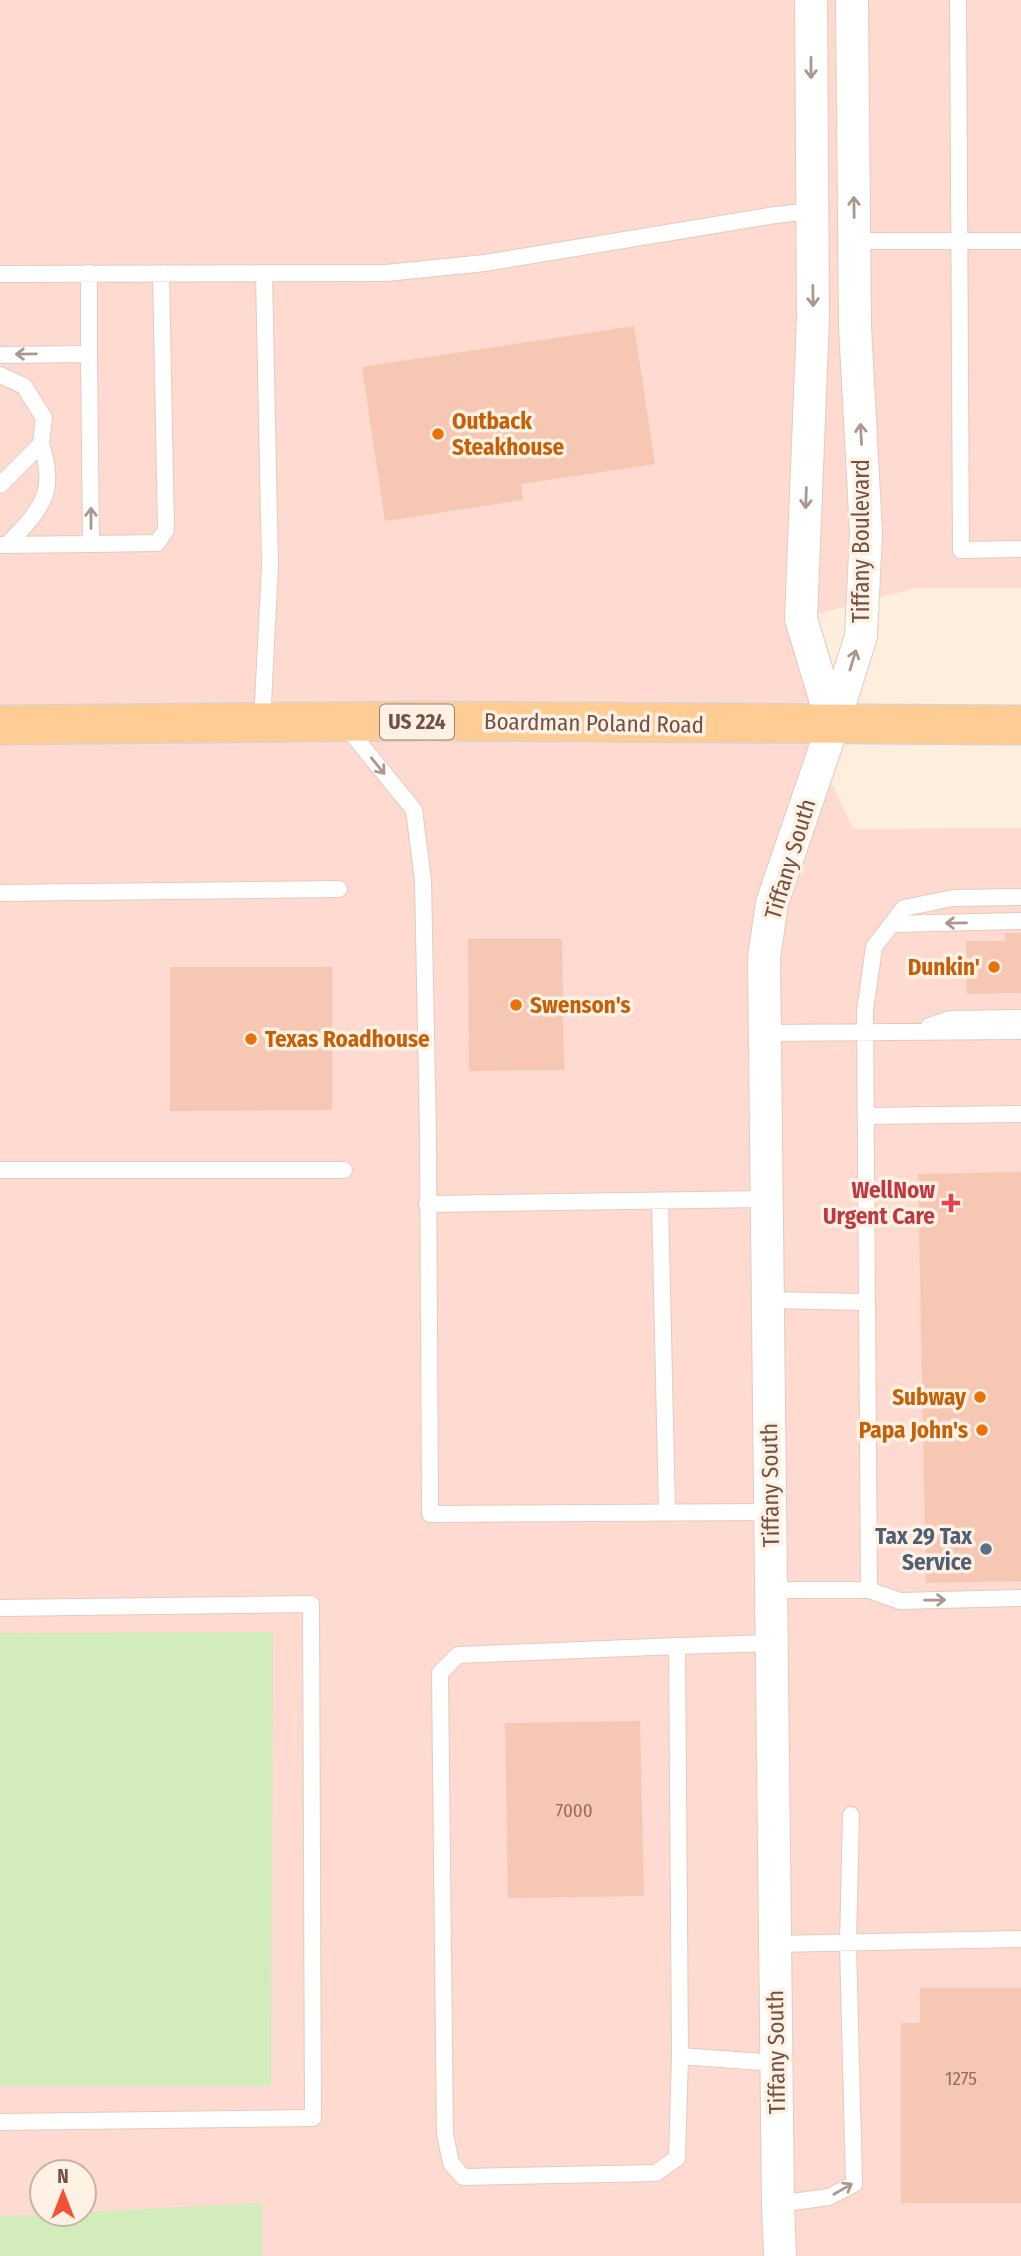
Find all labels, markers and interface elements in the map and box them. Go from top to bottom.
one-way arrow [804,56,818,79]
one-way arrow [847,196,861,219]
one-way arrow [806,284,820,307]
one-way arrow [15,348,38,361]
place label: Outback Steakhouse [452,407,565,461]
one-way arrow [854,423,867,446]
marker: Outback Steakhouse [430,426,446,442]
street label: Tiffany Boulevard [847,459,875,623]
one-way arrow [799,486,812,509]
one-way arrow [84,506,98,529]
one-way arrow [848,649,861,671]
road number: US 224 [380,704,454,740]
street label: Boardman Poland Road [484,707,704,739]
one-way arrow [370,756,386,774]
street label: Tiffany South [758,796,822,922]
one-way arrow [945,916,968,930]
place label: Dunkin' [908,953,980,981]
marker: Dunkin' [986,959,1002,975]
place label: Swenson's [530,991,631,1019]
marker: Swenson's [508,997,524,1013]
place label: Texas Roadhouse [265,1025,430,1053]
marker: Texas Roadhouse [243,1031,259,1047]
place label: WellNow Urgent Care [823,1176,935,1230]
marker: WellNow Urgent Care [941,1193,961,1213]
place label: Subway [892,1383,967,1411]
marker: Subway [972,1389,988,1405]
place label: Papa John's [859,1416,968,1444]
marker: Papa John's [974,1422,990,1438]
street label: Tiffany South [755,1423,785,1547]
place label: Tax 29 Tax Service [875,1522,973,1576]
marker: Tax 29 Tax Service [978,1541,994,1557]
one-way arrow [924,1593,947,1607]
house number: 7000 [555,1799,593,1822]
street label: Tiffany South [761,1990,791,2114]
house number: 1275 [945,2067,977,2090]
north arrow [28,2158,98,2228]
text: N [57,2165,69,2188]
one-way arrow [833,2182,853,2196]

